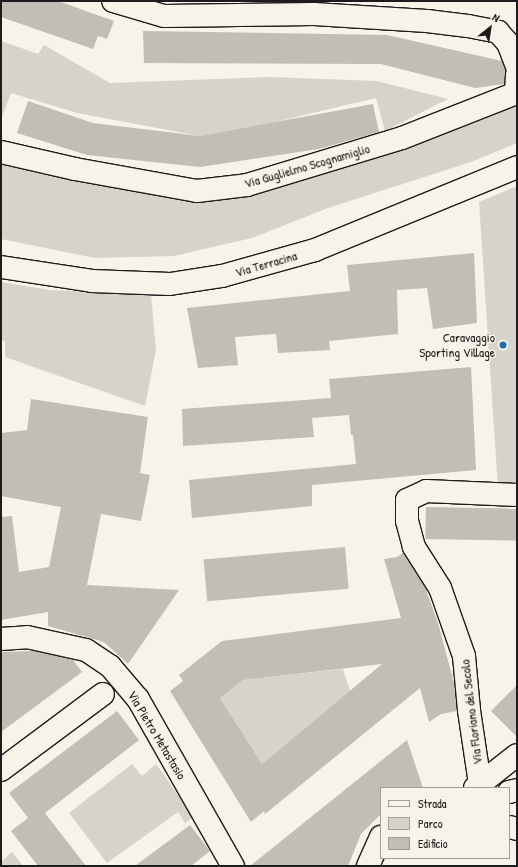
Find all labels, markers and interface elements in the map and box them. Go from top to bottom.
north arrow [470,8,510,48]
text: N [490,10,502,25]
street label: Via Guglielmo Scognamiglio [242,141,372,191]
street label: Via Terracina [233,248,299,280]
place label: Caravaggio Sporting Village [419,330,495,361]
marker: Caravaggio Sporting Village [498,340,508,350]
street label: Via Floriano del Secolo [457,659,485,765]
street label: Via Pietro Metastasio [124,688,190,782]
legend [380,787,510,859]
text: Strada [418,795,446,812]
text: Parco [418,815,443,832]
text: Edificio [418,835,448,852]

